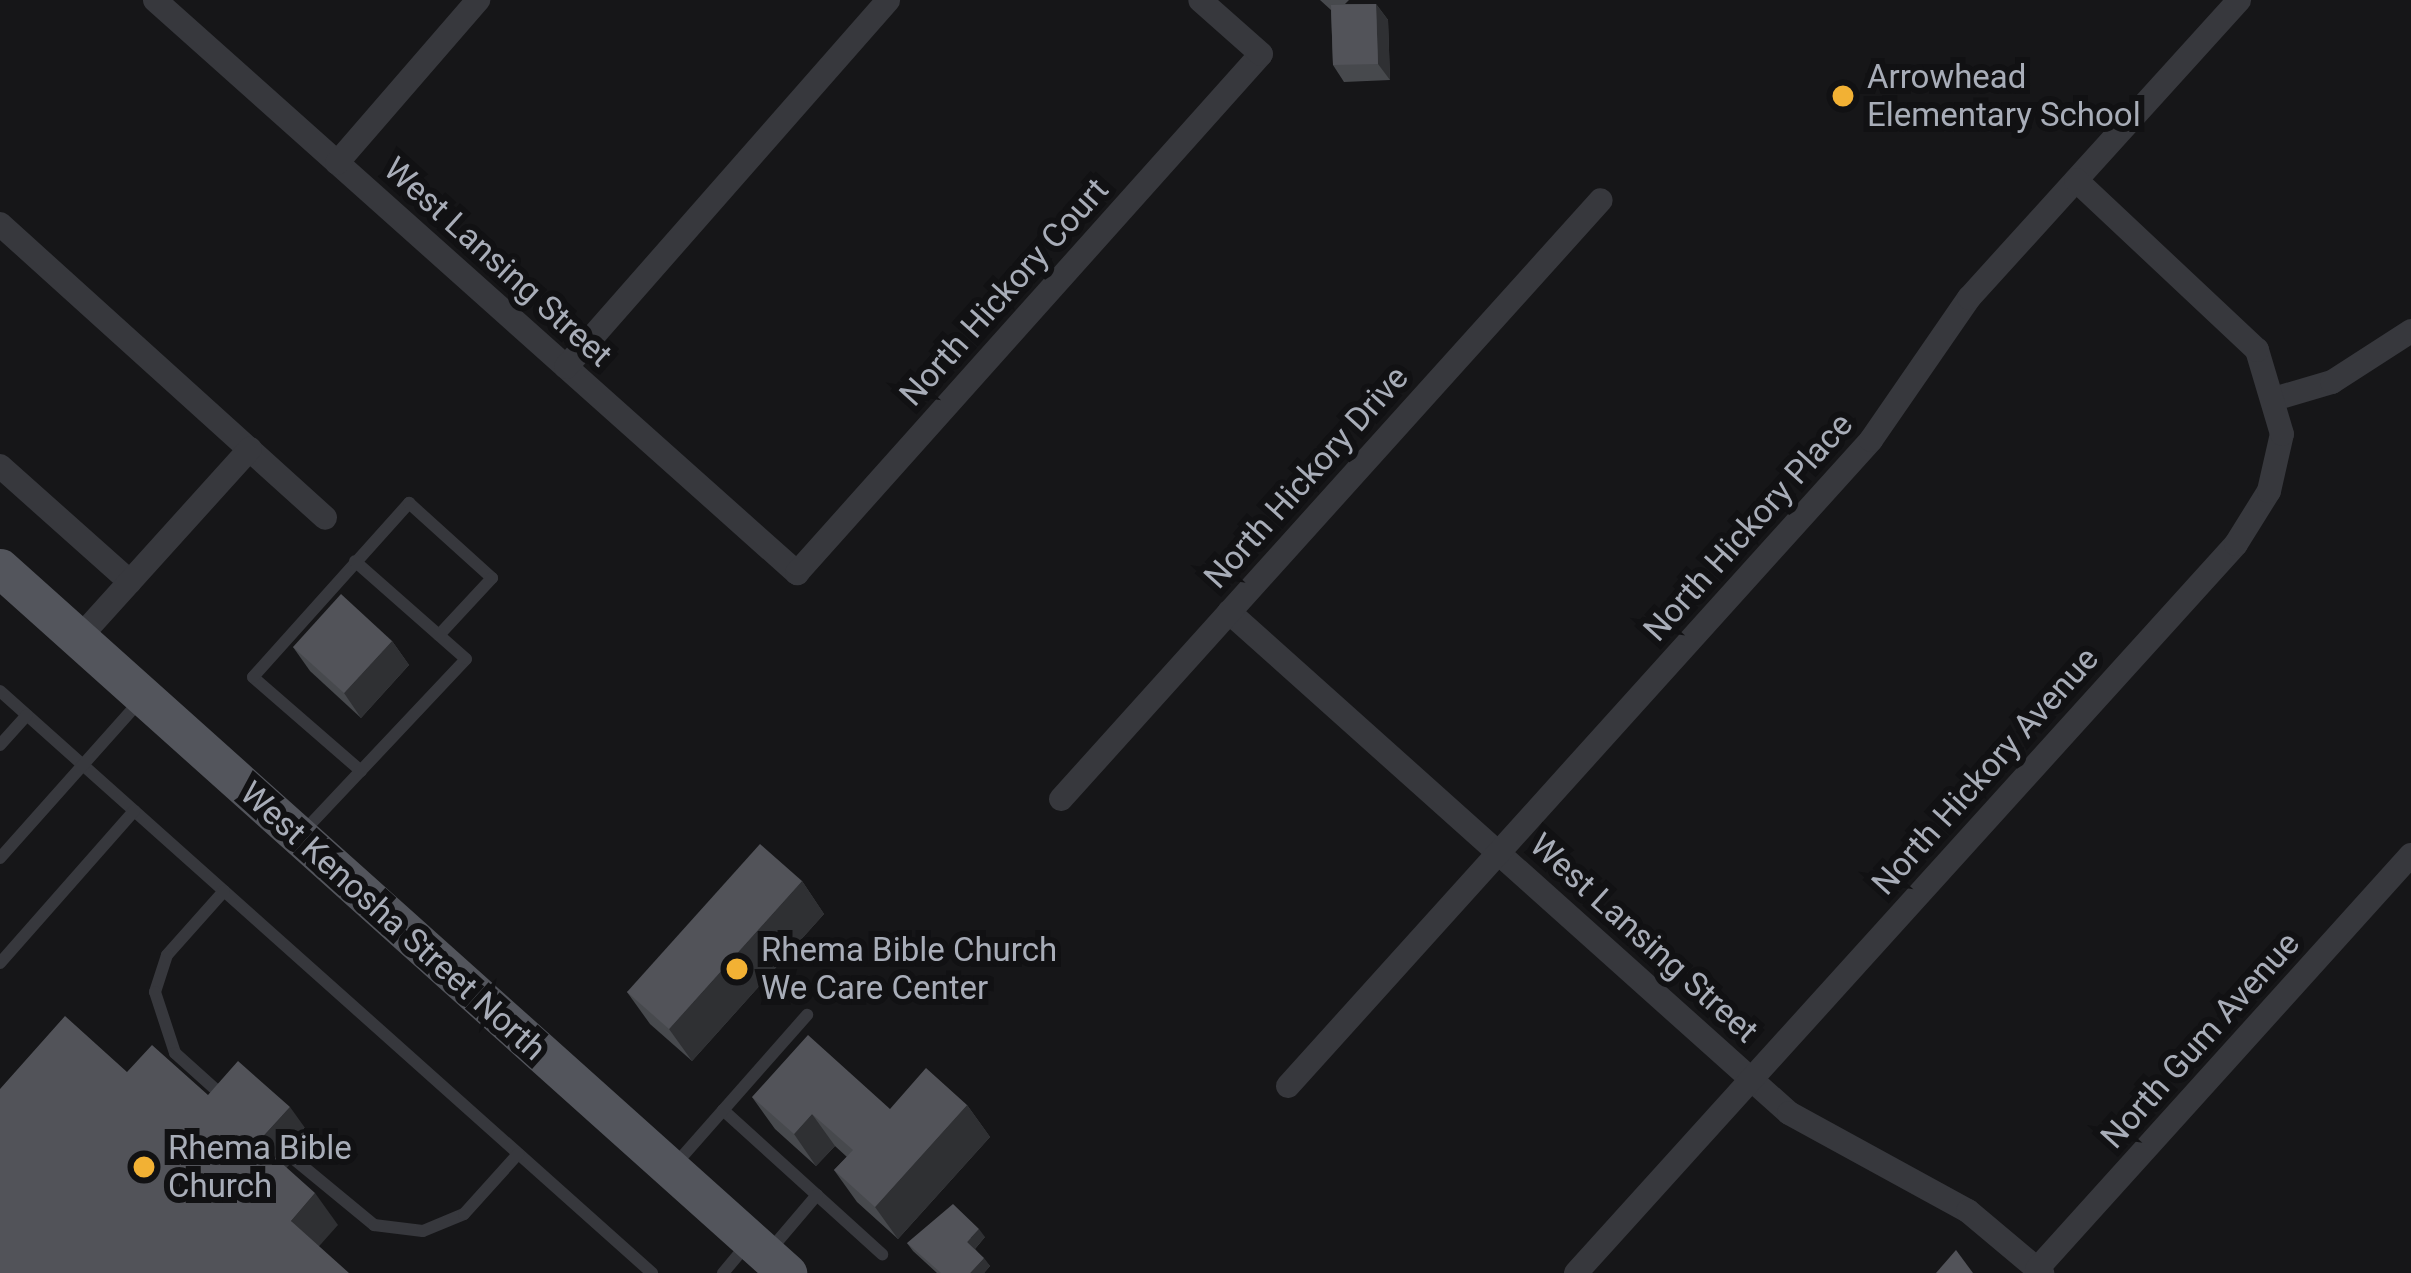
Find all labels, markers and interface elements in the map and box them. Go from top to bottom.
place label: Arrowhead Elementary School [1867,57,2141,135]
marker: Arrowhead Elementary School [1830,83,1856,109]
street label: West Lansing Street [376,149,620,375]
street label: North Hickory Court [891,170,1117,414]
street label: North Hickory Drive [1196,358,1416,596]
street label: North Hickory Place [1635,405,1861,649]
street label: North Hickory Avenue [1864,639,2106,903]
street label: West Kenosha Street North [232,773,554,1069]
street label: West Lansing Street [1522,825,1766,1051]
street label: North Gum Avenue [2093,924,2307,1156]
place label: Rhema Bible Church We Care Center [761,930,1057,1008]
marker: Rhema Bible Church We Care Center [724,956,750,982]
place label: Rhema Bible Church [168,1128,352,1206]
marker: Rhema Bible Church [131,1154,157,1180]

